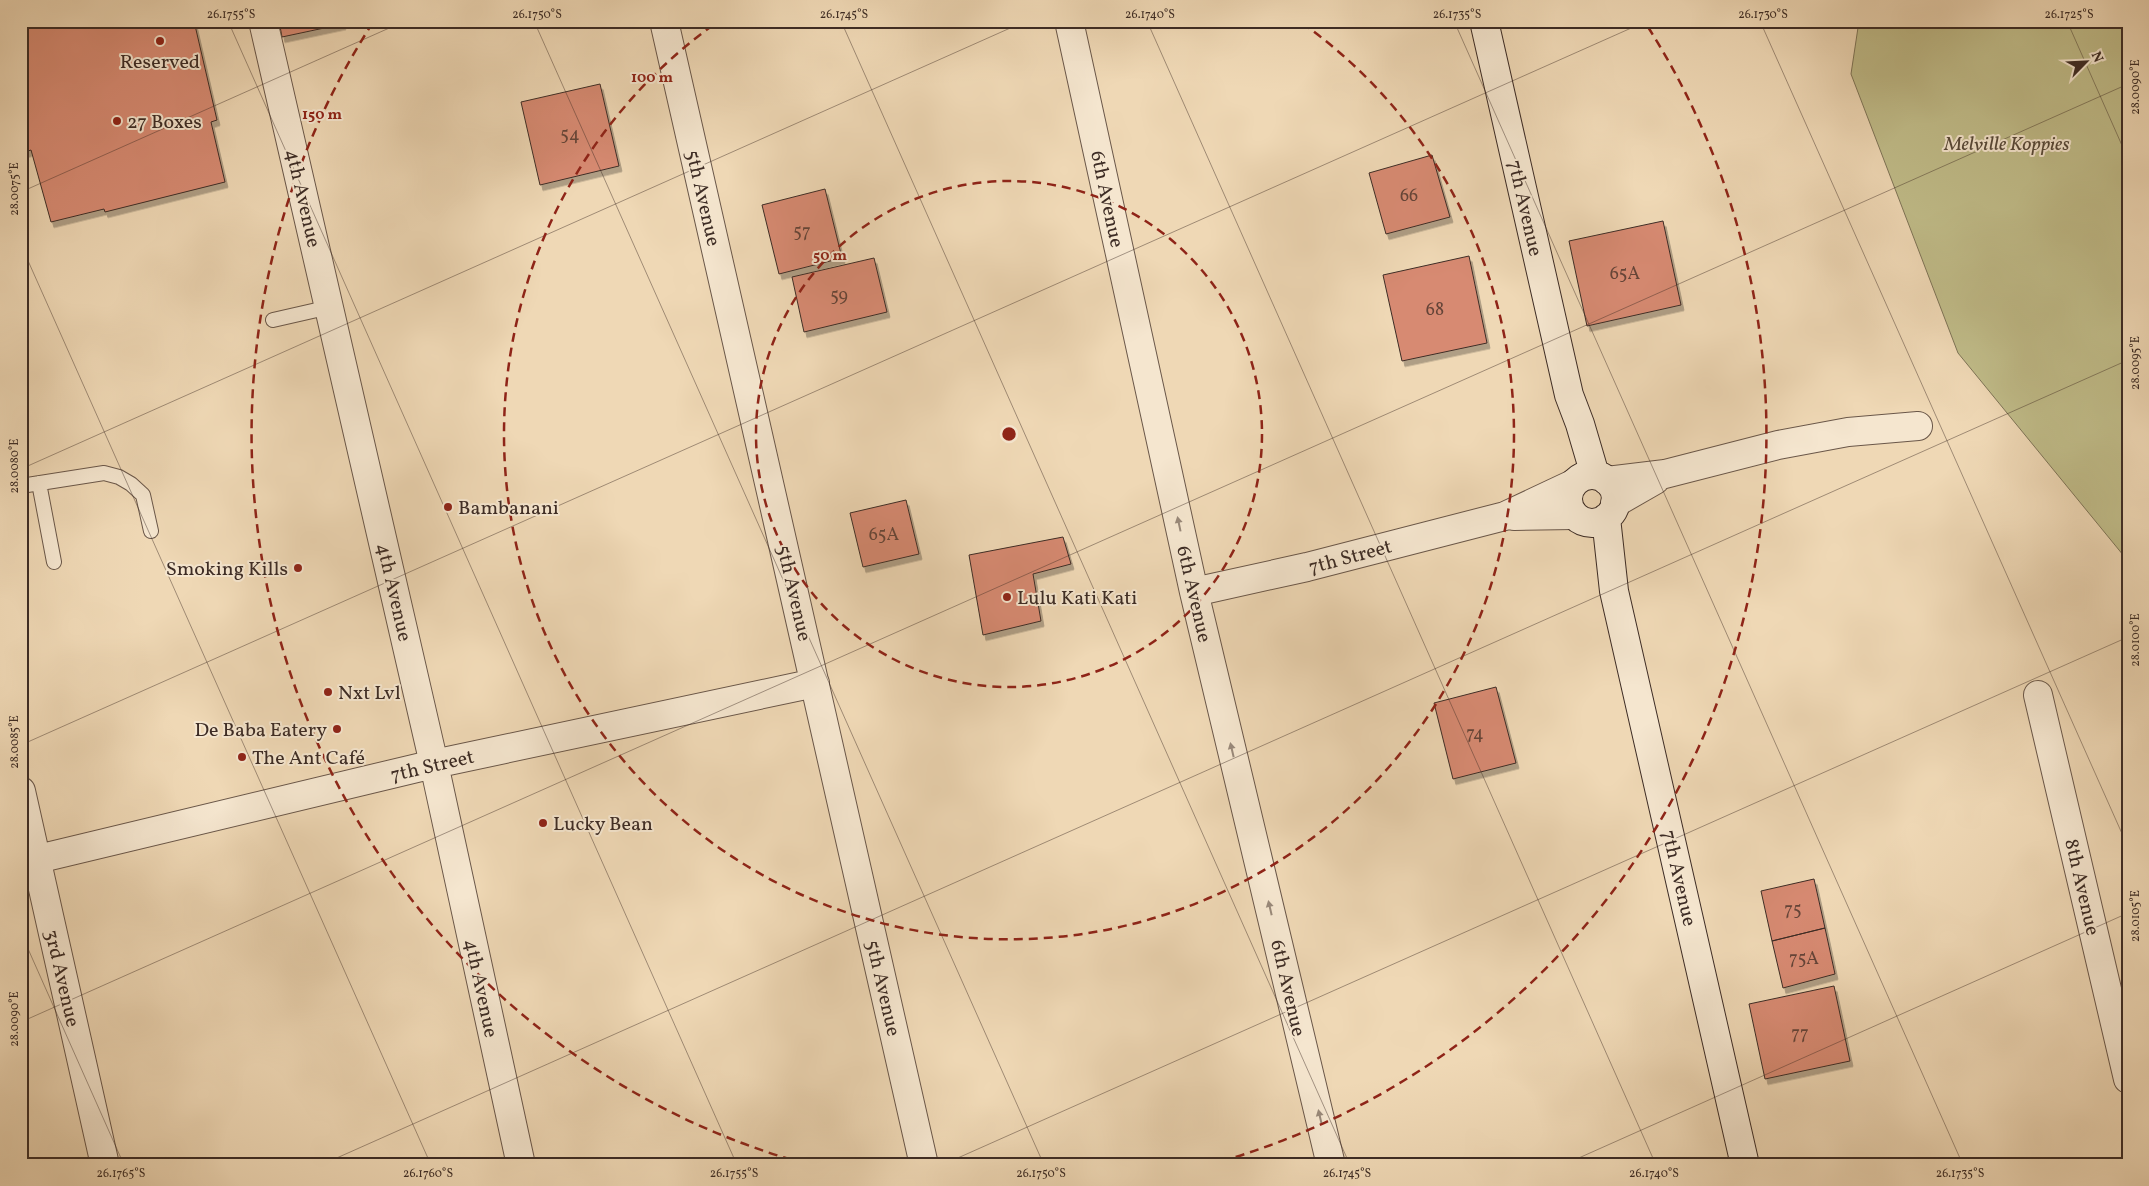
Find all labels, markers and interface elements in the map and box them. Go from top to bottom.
text: 26.1755°S [207,7,255,23]
text: 26.1750°S [512,7,562,23]
text: 26.1745°S [820,7,868,23]
text: 26.1740°S [1125,7,1175,23]
text: 26.1735°S [1433,7,1481,23]
text: 26.1730°S [1738,7,1788,23]
text: 26.1725°S [2044,7,2094,23]
marker: Reserved [154,35,166,47]
north arrow [2062,38,2112,88]
place label: Reserved [120,49,200,77]
text: N [2086,49,2107,66]
text: 28.0090°E [2128,59,2144,115]
text: 100 m [631,68,674,89]
text: 150 m [302,105,342,126]
place label: 27 Boxes [127,109,202,137]
marker: 27 Boxes [111,115,123,127]
house number: 54 [560,123,580,148]
park label: Melville Koppies [1943,131,2070,159]
street label: 4th Avenue [277,146,327,250]
street label: 5th Avenue [677,148,727,249]
street label: 6th Avenue [1082,148,1130,250]
street label: 7th Avenue [1499,158,1549,259]
text: 28.0075°E [7,162,23,216]
house number: 66 [1400,184,1418,209]
house number: 57 [793,220,811,245]
text: 50 m [813,246,847,267]
house number: 65A [1610,262,1641,287]
house number: 59 [830,284,848,309]
house number: 68 [1426,298,1444,323]
text: 28.0095°E [2128,336,2144,390]
centre of rings [1000,425,1018,443]
text: 28.0080°E [7,439,23,493]
place label: Bambanani [458,495,559,523]
marker: Bambanani [442,501,454,513]
one-way arrow [1175,516,1183,531]
house number: 65A [869,523,900,548]
street label: 7th Street [1306,533,1395,582]
street label: 4th Avenue [368,540,418,644]
street label: 5th Avenue [768,543,818,644]
street label: 6th Avenue [1168,543,1218,646]
place label: Smoking Kills [166,556,288,584]
marker: Smoking Kills [292,562,304,574]
place label: Lulu Kati Kati [1017,585,1137,613]
marker: Lulu Kati Kati [1001,591,1013,603]
text: 28.0100°E [2128,613,2144,667]
place label: Nxt Lvl [338,680,401,708]
marker: Nxt Lvl [322,686,334,698]
text: 28.0085°E [7,715,23,769]
place label: De Baba Eatery [194,717,327,745]
house number: 74 [1466,722,1484,747]
marker: De Baba Eatery [331,723,343,735]
one-way arrow [1228,743,1236,758]
street label: 7th Street [388,744,477,790]
place label: The Ant Café [252,745,365,773]
marker: The Ant Café [236,751,248,763]
place label: Lucky Bean [553,811,653,839]
marker: Lucky Bean [537,817,549,829]
street label: 7th Avenue [1653,828,1703,929]
street label: 8th Avenue [2056,836,2106,939]
text: 28.0105°E [2128,890,2144,942]
house number: 75 [1784,898,1802,923]
one-way arrow [1266,901,1274,916]
street label: 3rd Avenue [36,927,86,1030]
street label: 4th Avenue [456,936,504,1040]
street label: 6th Avenue [1262,937,1312,1040]
street label: 5th Avenue [857,938,907,1039]
house number: 75A [1789,947,1819,972]
text: 28.0090°E [7,991,23,1047]
house number: 77 [1791,1022,1809,1047]
one-way arrow [1316,1110,1324,1125]
text: 26.1765°S [97,1166,145,1182]
text: 26.1760°S [403,1166,453,1182]
text: 26.1755°S [710,1166,758,1182]
text: 26.1750°S [1016,1166,1066,1182]
text: 26.1745°S [1323,1166,1371,1182]
text: 26.1740°S [1629,1166,1679,1182]
text: 26.1735°S [1936,1166,1984,1182]

